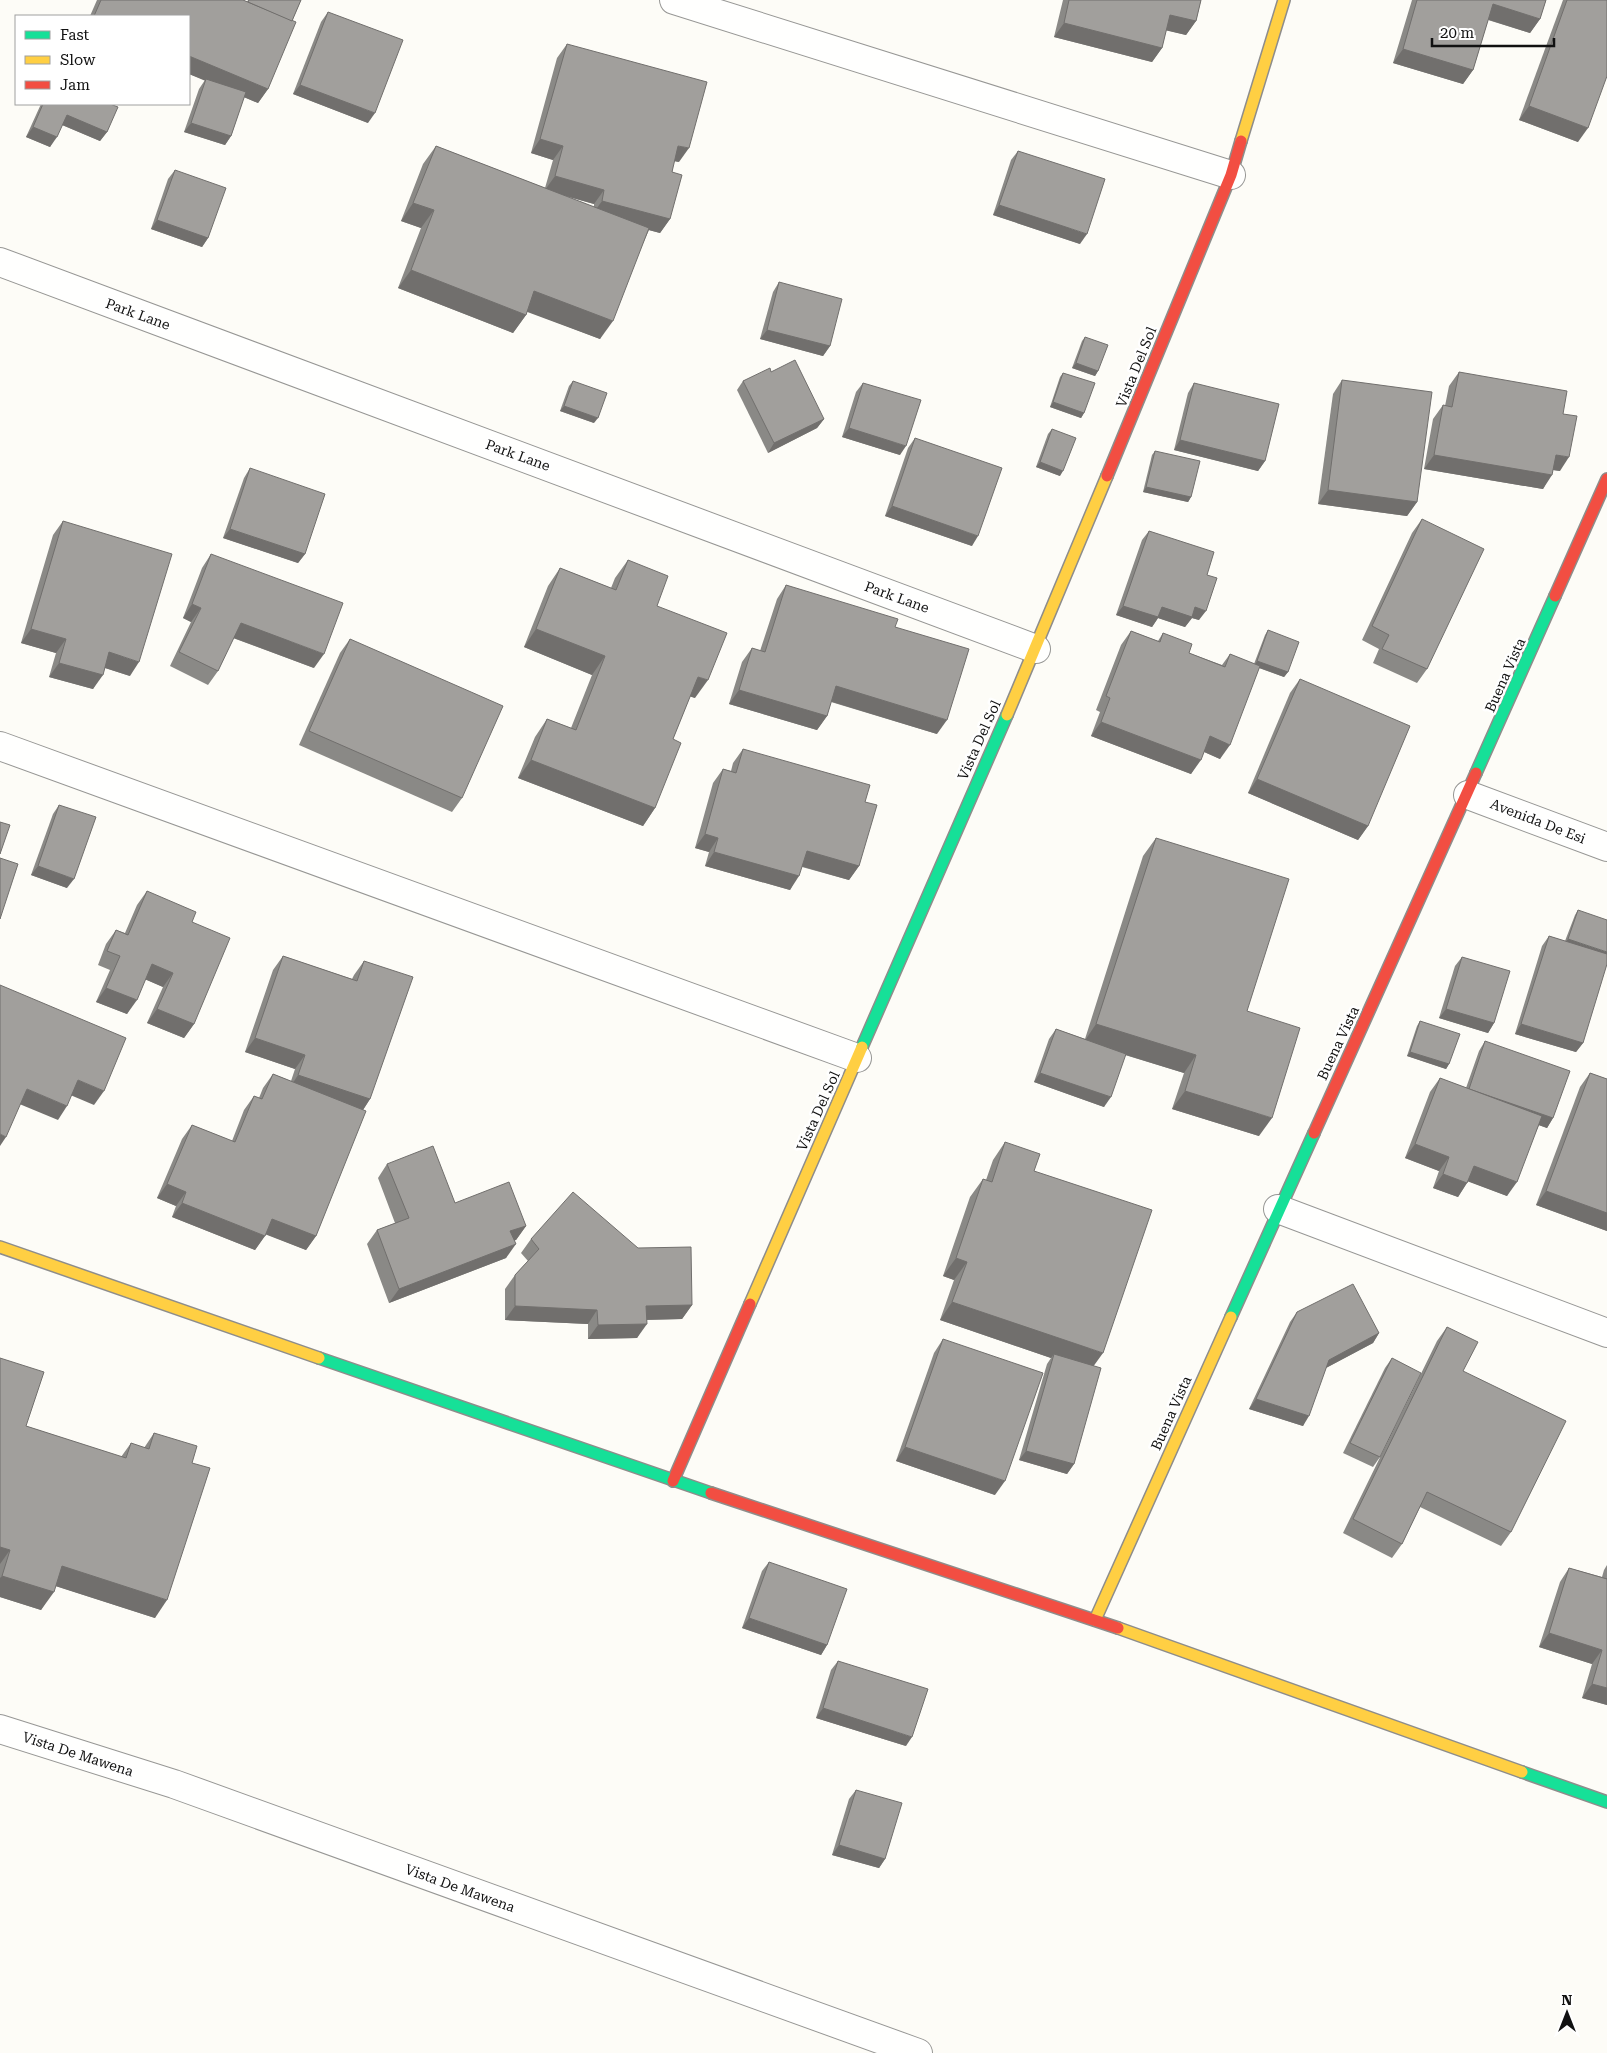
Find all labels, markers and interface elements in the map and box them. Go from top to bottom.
legend [15,15,190,105]
scale bar [1432,15,1554,47]
text: 20 m [1440,24,1475,42]
text: Fast [60,26,90,44]
text: Slow [60,51,96,69]
text: Jam [60,76,90,94]
street label: Park Lane [104,295,173,333]
street label: Vista Del Sol [1113,324,1160,410]
street label: Park Lane [484,436,553,474]
street label: Park Lane [863,578,932,616]
street label: Buena Vista [1482,635,1529,715]
street label: Vista Del Sol [954,697,1004,782]
street label: Avenida De Esi [1488,795,1588,847]
street label: Buena Vista [1314,1003,1362,1082]
street label: Vista Del Sol [793,1068,843,1153]
street label: Buena Vista [1148,1373,1195,1453]
street label: Vista De Mawena [21,1729,136,1780]
street label: Vista De Mawena [403,1861,517,1915]
north arrow [1542,1988,1592,2038]
text: N [1562,1992,1573,2008]

